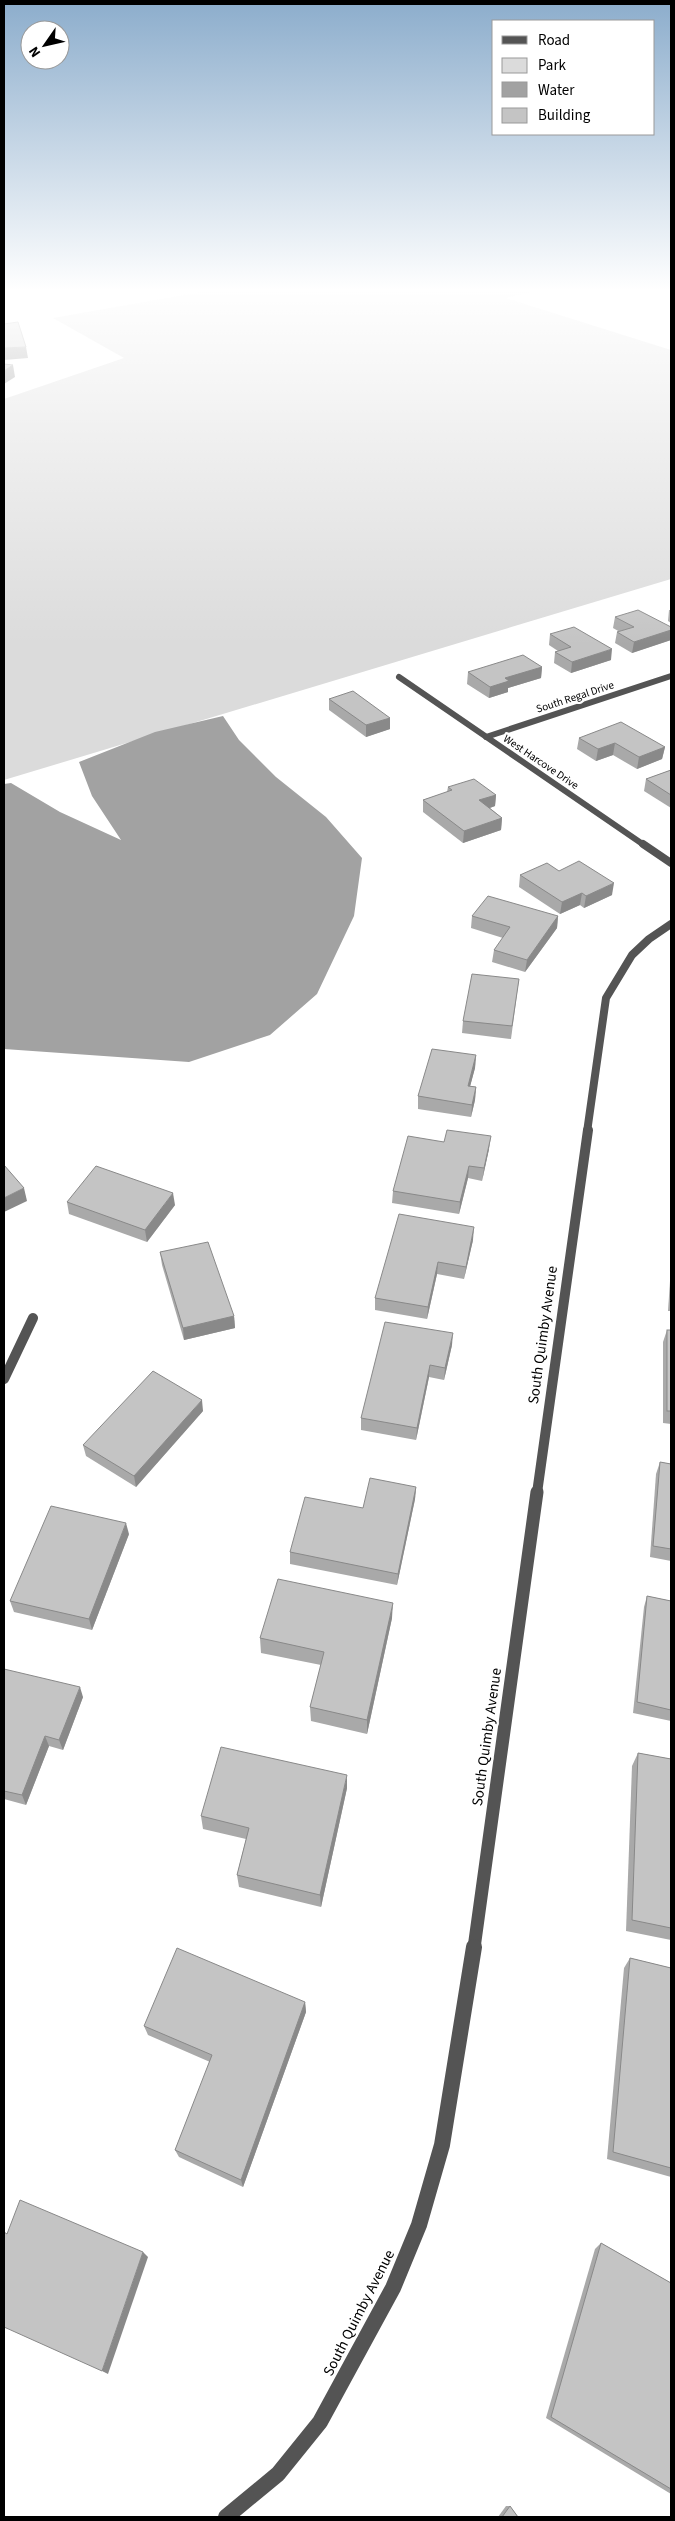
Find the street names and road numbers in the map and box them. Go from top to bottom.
street label: South Regal Drive [534,677,616,717]
street label: West Harcove Drive [500,731,582,793]
street label: South Quimby Avenue [523,1265,563,1405]
street label: South Quimby Avenue [467,1667,507,1807]
street label: South Quimby Avenue [318,2246,400,2380]

